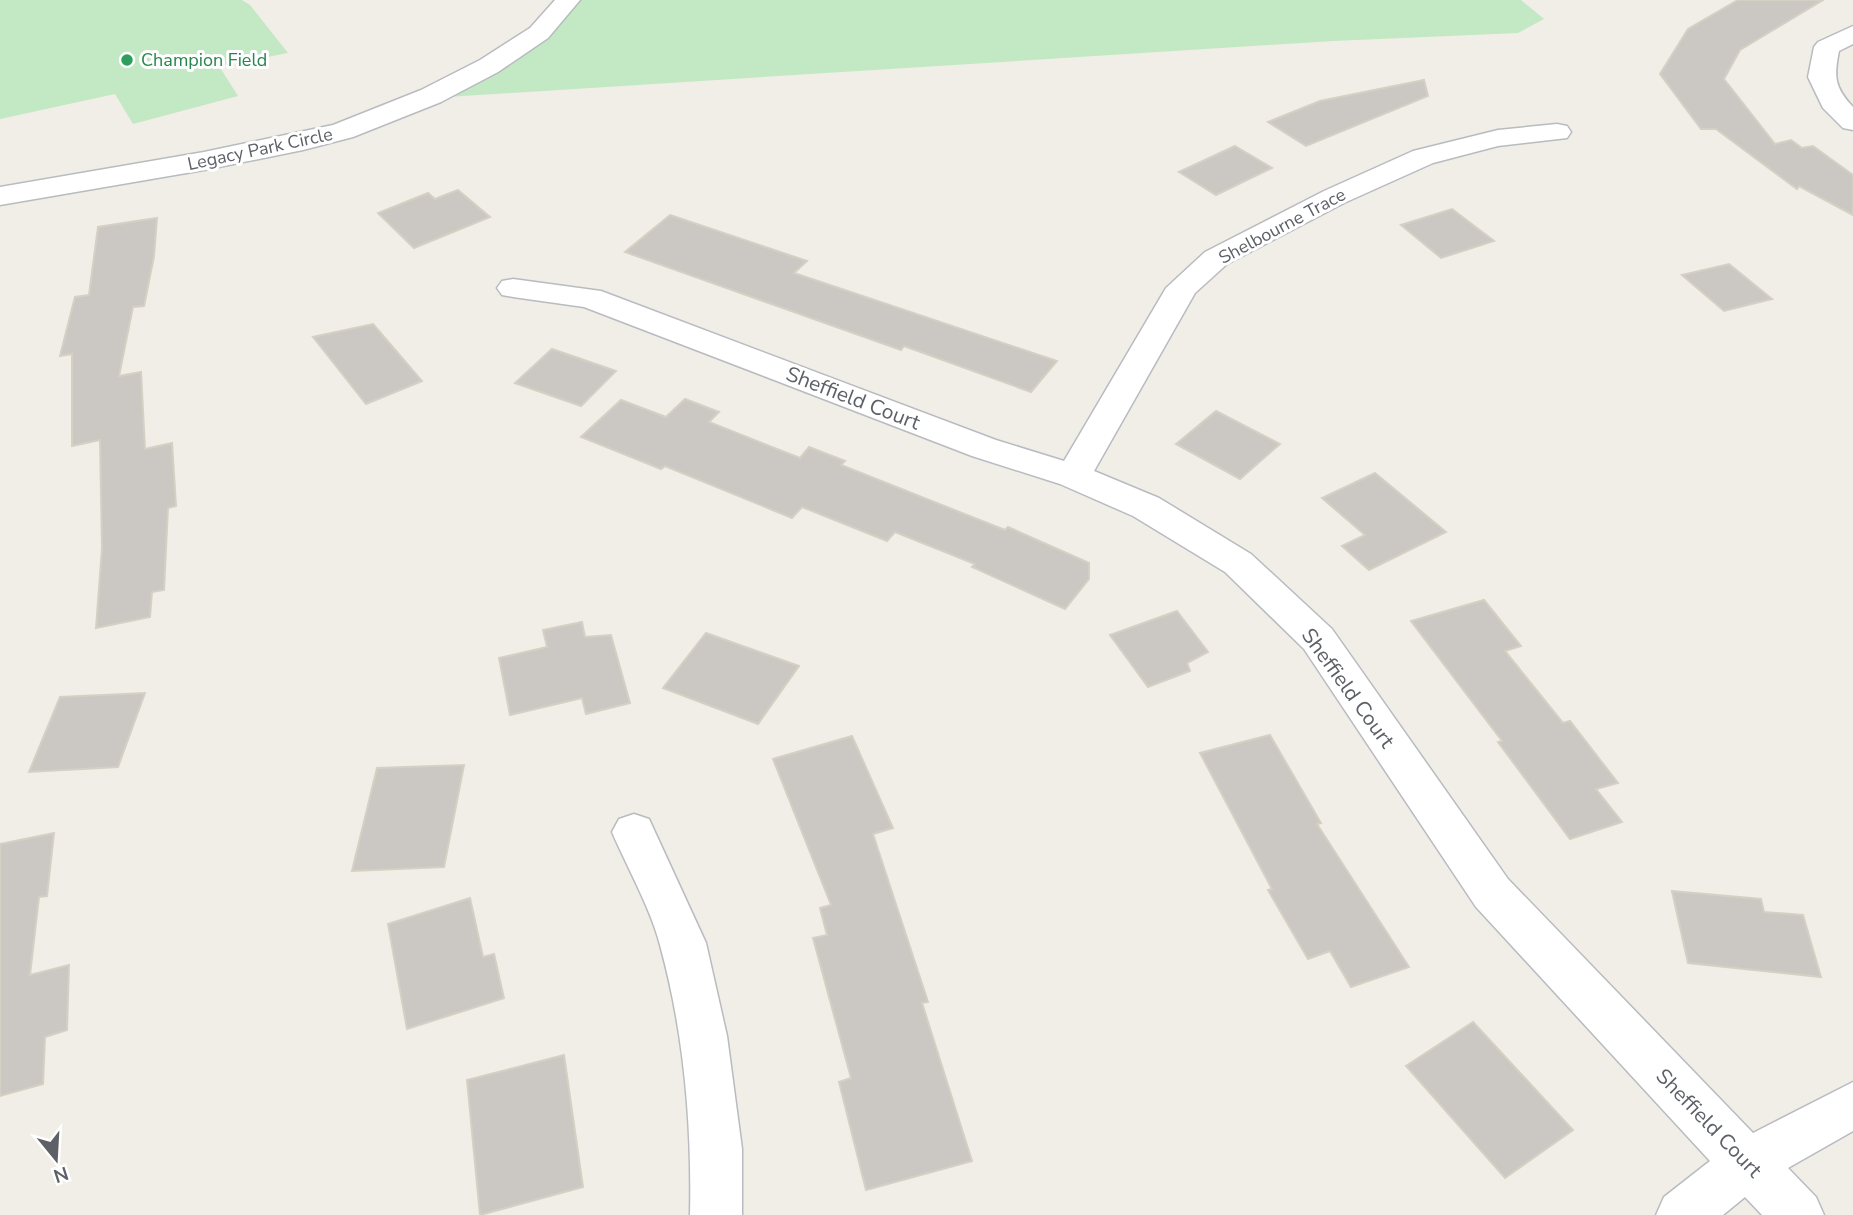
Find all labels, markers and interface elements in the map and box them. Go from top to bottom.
place label: Champion Field [141,48,267,72]
marker: Champion Field [119,52,135,68]
street label: Legacy Park Circle [185,122,335,176]
street label: Shelbourne Trace [1214,182,1350,270]
street label: Sheffield Court [782,360,925,437]
street label: Sheffield Court [1295,622,1401,754]
street label: Sheffield Court [1650,1062,1769,1184]
north arrow [21,1124,91,1194]
text: N [50,1160,72,1189]

